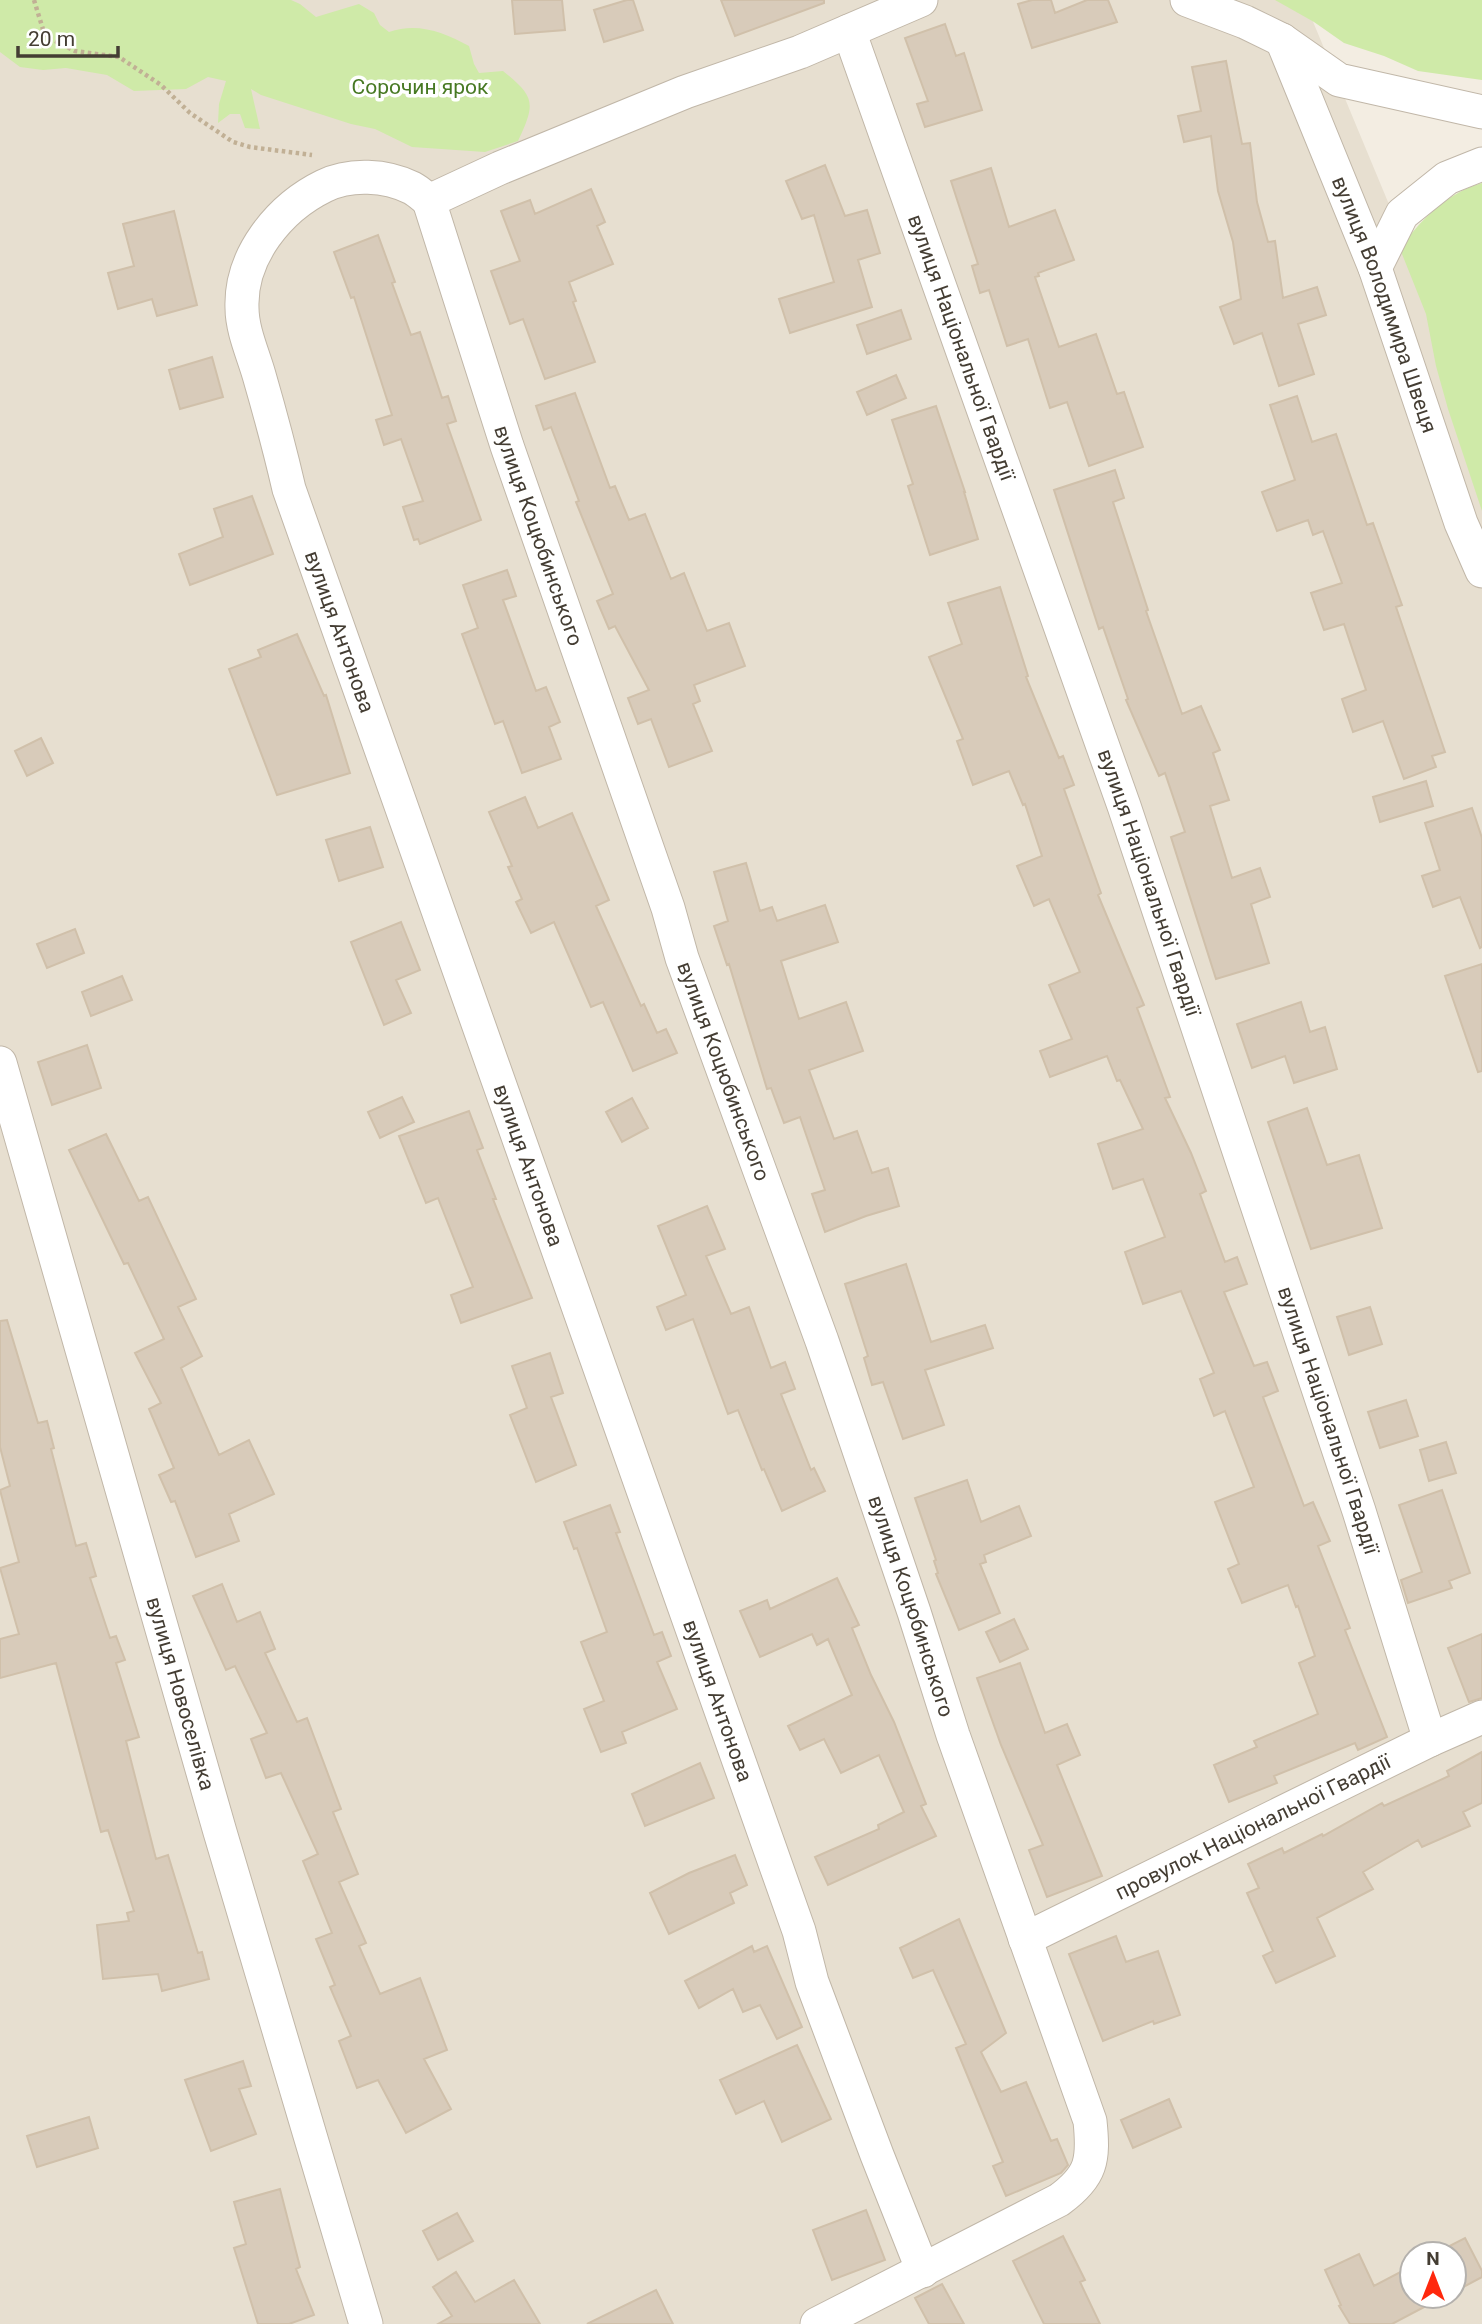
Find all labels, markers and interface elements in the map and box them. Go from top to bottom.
scale bar [18,14,117,58]
text: 20 m [28,27,75,51]
park label: Сорочин ярок [352,75,489,99]
street label: вулиця Володимира Швеця [1327,173,1442,436]
street label: вулиця Національної Гвардії [903,211,1020,485]
street label: вулиця Коцюбинського [489,422,588,649]
street label: вулиця Антонова [300,548,379,716]
street label: вулиця Національної Гвардії [1093,746,1205,1020]
street label: вулиця Коцюбинського [672,958,774,1184]
street label: вулиця Антонова [489,1081,568,1250]
street label: вулиця Національної Гвардії [1273,1284,1384,1558]
street label: вулиця Коцюбинського [863,1493,959,1720]
street label: вулиця Новоселівка [141,1594,220,1793]
street label: вулиця Антонова [678,1617,757,1785]
street label: провулок Національної Гвардії [1111,1749,1395,1905]
north arrow [1398,2240,1468,2310]
text: N [1426,2247,1440,2270]

